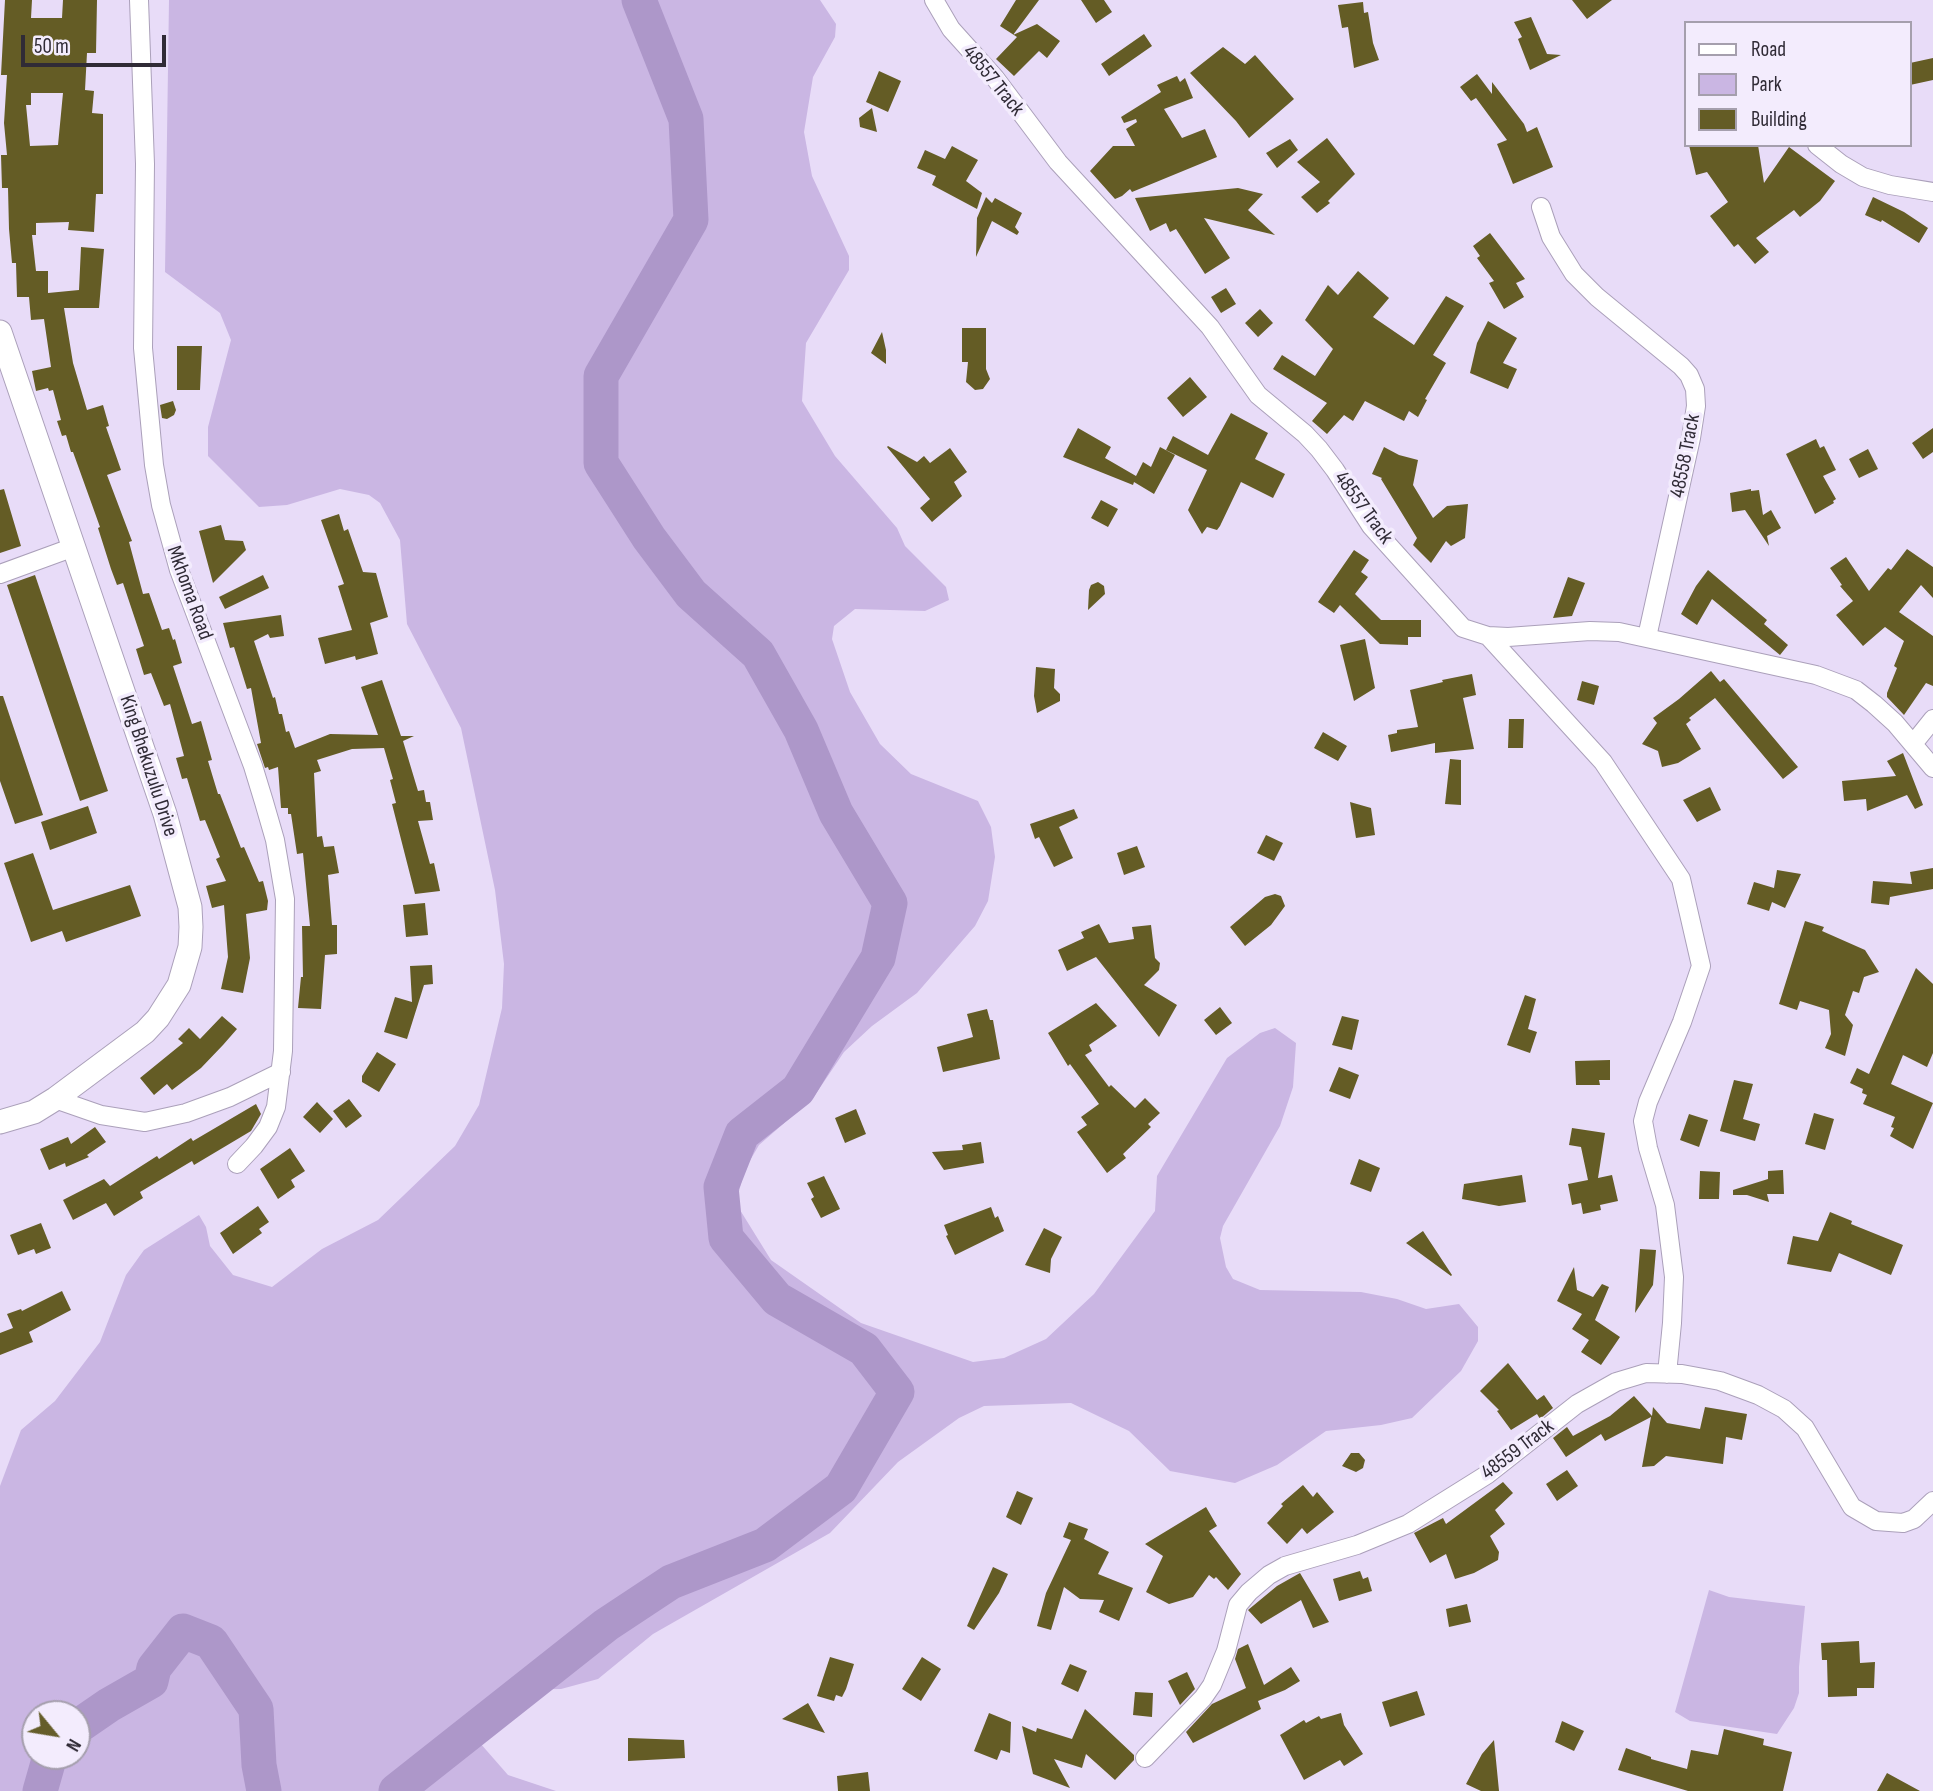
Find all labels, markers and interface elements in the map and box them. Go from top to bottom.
scale bar [24,21,170,65]
legend [1685,21,1912,147]
text: 50 m [34,34,69,59]
text: Road [1751,37,1786,62]
street label: 48557 Track [957,41,1029,121]
text: Park [1751,72,1782,97]
text: Building [1751,107,1807,132]
street label: 48558 Track [1666,412,1706,500]
street label: 48557 Track [1328,467,1398,549]
street label: Mkhoma Road [160,543,218,643]
street label: King Bhekuzulu Drive [113,692,183,840]
street label: 48559 Track [1477,1414,1559,1486]
north arrow [21,1700,91,1770]
text: N [60,1735,85,1755]

